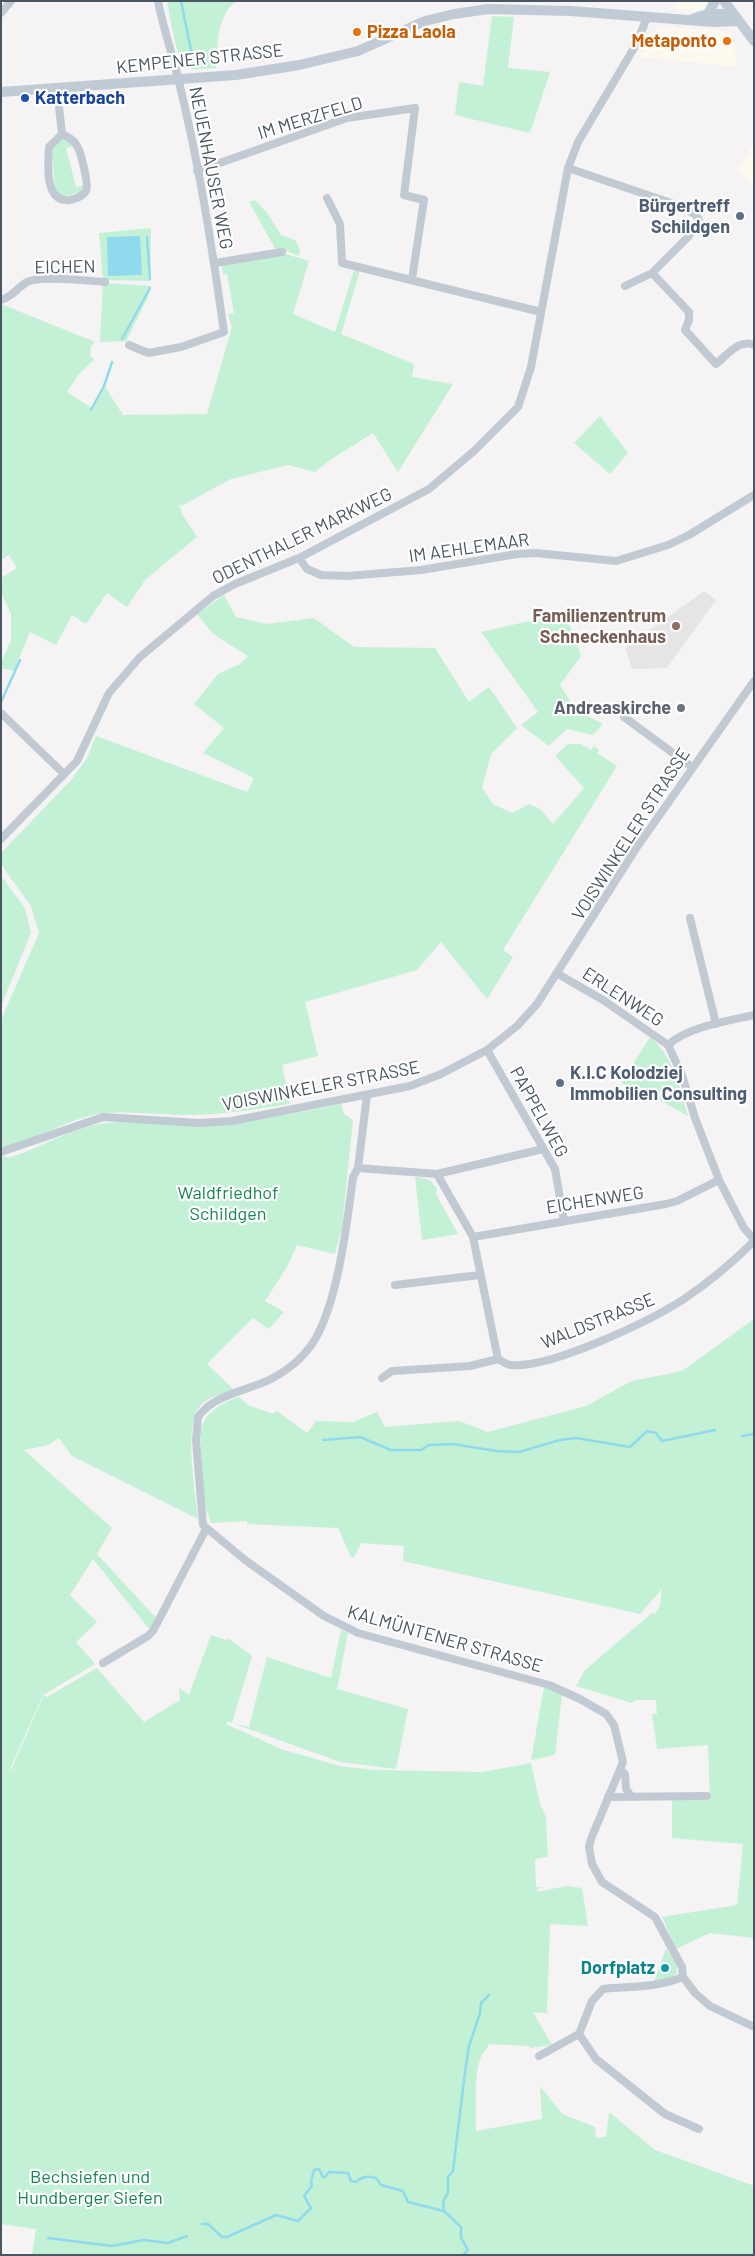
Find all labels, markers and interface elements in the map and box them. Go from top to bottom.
place label: Pizza Laola [367,21,456,43]
marker: Pizza Laola [351,26,363,38]
place label: Metaponto [631,30,717,52]
marker: Metaponto [721,35,733,47]
street label: KEMPENER STRASSE [115,39,285,79]
street label: NEUENHAUSER WEG [185,85,237,251]
place label: Katterbach [35,87,125,109]
marker: Katterbach [19,92,31,104]
street label: IM MERZFELD [255,92,365,144]
place label: Bürgertreff Schildgen [639,195,730,238]
marker: Bürgertreff Schildgen [734,210,746,222]
street label: EICHEN [34,256,96,278]
street label: ODENTHALER MARKWEG [209,483,395,589]
street label: IM AEHLEMAAR [407,529,531,567]
place label: Familienzentrum Schneckenhaus [532,605,666,648]
marker: Familienzentrum Schneckenhaus [670,620,682,632]
place label: Andreaskirche [554,697,671,719]
marker: Andreaskirche [675,702,687,714]
street label: VOISWINKELER STRASSE [567,744,695,924]
street label: ERLENWEG [578,963,668,1031]
street label: VOISWINKELER STRASSE [220,1056,422,1116]
place label: K.I.C Kolodziej Immobilien Consulting [570,1062,747,1104]
street label: PAPPELWEG [505,1063,573,1161]
marker: K.I.C Kolodziej Immobilien Consulting [554,1077,566,1089]
park label: Waldfriedhof Schildgen [178,1182,278,1224]
street label: EICHENWEG [545,1182,645,1218]
street label: WALDSTRASSE [538,1288,658,1354]
street label: KALMÜNTENER STRASSE [345,1601,545,1677]
place label: Dorfplatz [581,1957,655,1979]
marker: Dorfplatz [659,1962,671,1974]
park label: Bechsiefen und Hundberger Siefen [17,2166,163,2208]

